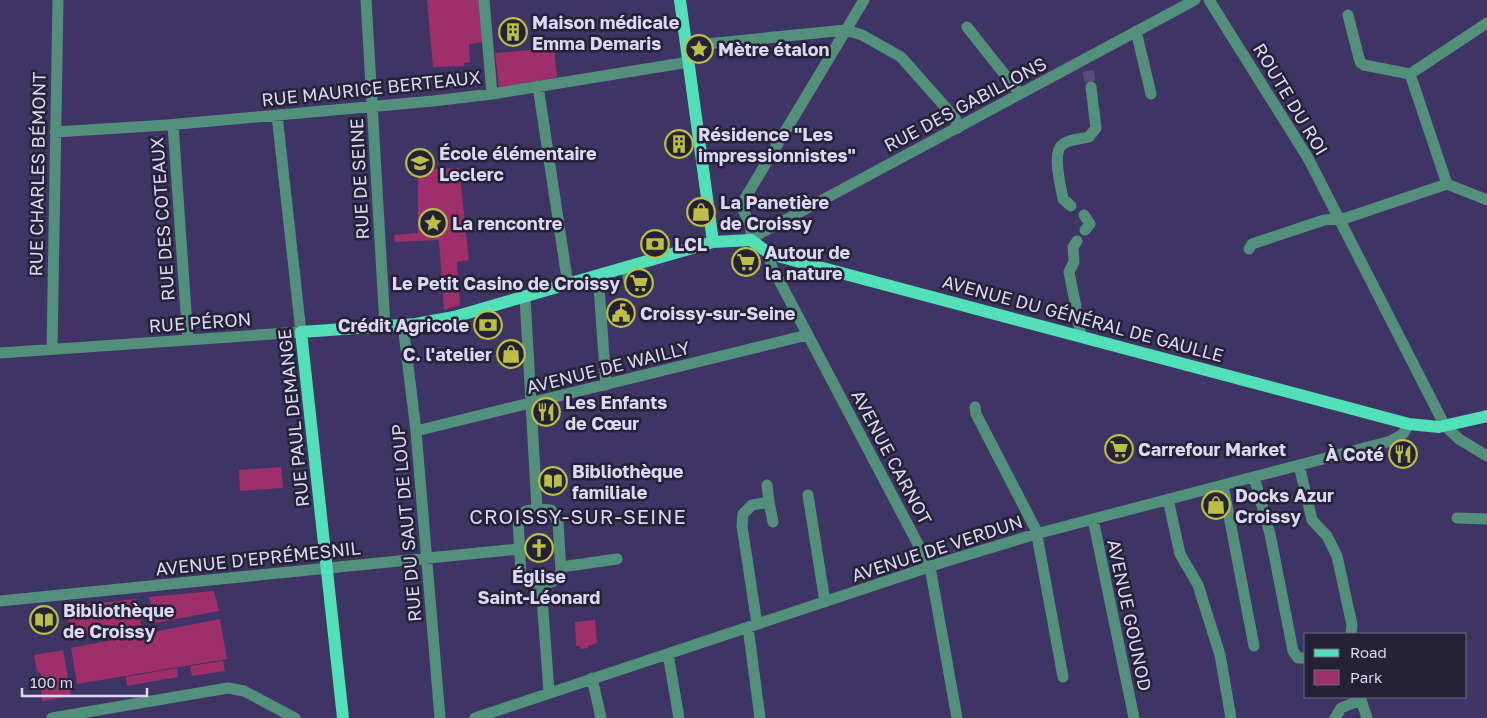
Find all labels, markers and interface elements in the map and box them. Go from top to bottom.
place label: Maison médicale Emma Demaris [532,11,680,54]
building icon: Maison médicale Emma Demaris [498,17,528,47]
place icon: Mètre étalon [684,34,714,64]
place label: Mètre étalon [718,38,830,60]
street label: ROUTE DU ROI [1249,39,1333,159]
street label: RUE DES GABILLONS [880,52,1050,156]
street label: RUE MAURICE BERTEAUX [260,66,482,110]
street label: RUE CHARLES BÉMONT [24,71,50,277]
street label: RUE DE SEINE [345,118,373,240]
place label: Résidence "Les impressionnistes" [698,123,856,166]
building icon: Résidence "Les impressionnistes" [664,129,694,159]
street label: RUE DES COTEAUX [145,136,179,302]
place label: École élémentaire Leclerc [439,142,597,185]
school or university icon: École élémentaire Leclerc [405,148,435,178]
place label: La Panetière de Croissy [720,191,830,234]
shop icon: La Panetière de Croissy [686,197,716,227]
place icon: La rencontre [418,208,448,238]
place label: La rencontre [452,212,563,234]
bank icon: LCL [640,229,670,259]
place label: LCL [674,233,707,255]
place label: Autour de la nature [765,241,851,284]
supermarket icon: Autour de la nature [731,247,761,277]
supermarket icon: Le Petit Casino de Croissy [624,268,654,298]
street label: AVENUE DU GÉNÉRAL DE GAULLE [940,270,1226,366]
place label: Le Petit Casino de Croissy [392,272,620,294]
public building icon: Croissy-sur-Seine [606,298,636,328]
place label: Croissy-sur-Seine [640,302,796,324]
street label: RUE PÉRON [148,307,252,337]
bank icon: Crédit Agricole [473,310,503,340]
place label: Crédit Agricole [338,314,469,336]
street label: RUE PAUL DEMANGE [273,328,313,508]
street label: AVENUE DE WAILLY [524,336,692,398]
shop icon: C. l'atelier [496,339,526,369]
place label: C. l'atelier [403,343,492,365]
street label: AVENUE CARNOT [847,386,937,528]
place label: Les Enfants de Cœur [565,391,667,434]
restaurant icon: Les Enfants de Cœur [531,397,561,427]
street label: RUE DU SAUT DE LOUP [386,423,426,623]
supermarket icon: Carrefour Market [1104,434,1134,464]
place label: Carrefour Market [1138,438,1286,460]
restaurant icon: À Coté [1388,439,1418,469]
place label: À Coté [1325,443,1384,465]
place label: Bibliothèque familiale [572,460,684,503]
library icon: Bibliothèque familiale [538,466,568,496]
place label: Docks Azur Croissy [1235,484,1334,527]
shop icon: Docks Azur Croissy [1201,490,1231,520]
district label: CROISSY-SUR-SEINE [469,504,687,528]
street label: AVENUE DE VERDUN [849,510,1025,586]
church icon: Église Saint-Léonard [524,533,554,563]
street label: AVENUE D'EPRÉMESNIL [154,536,362,580]
street label: AVENUE GOUNOD [1103,537,1157,693]
place label: Église Saint-Léonard [478,565,600,608]
place label: Bibliothèque de Croissy [63,599,175,642]
library icon: Bibliothèque de Croissy [29,605,59,635]
legend [1304,633,1467,698]
text: Road [1350,643,1387,661]
scale bar [22,666,148,698]
text: Park [1350,668,1383,686]
text: 100 m [30,673,73,691]

